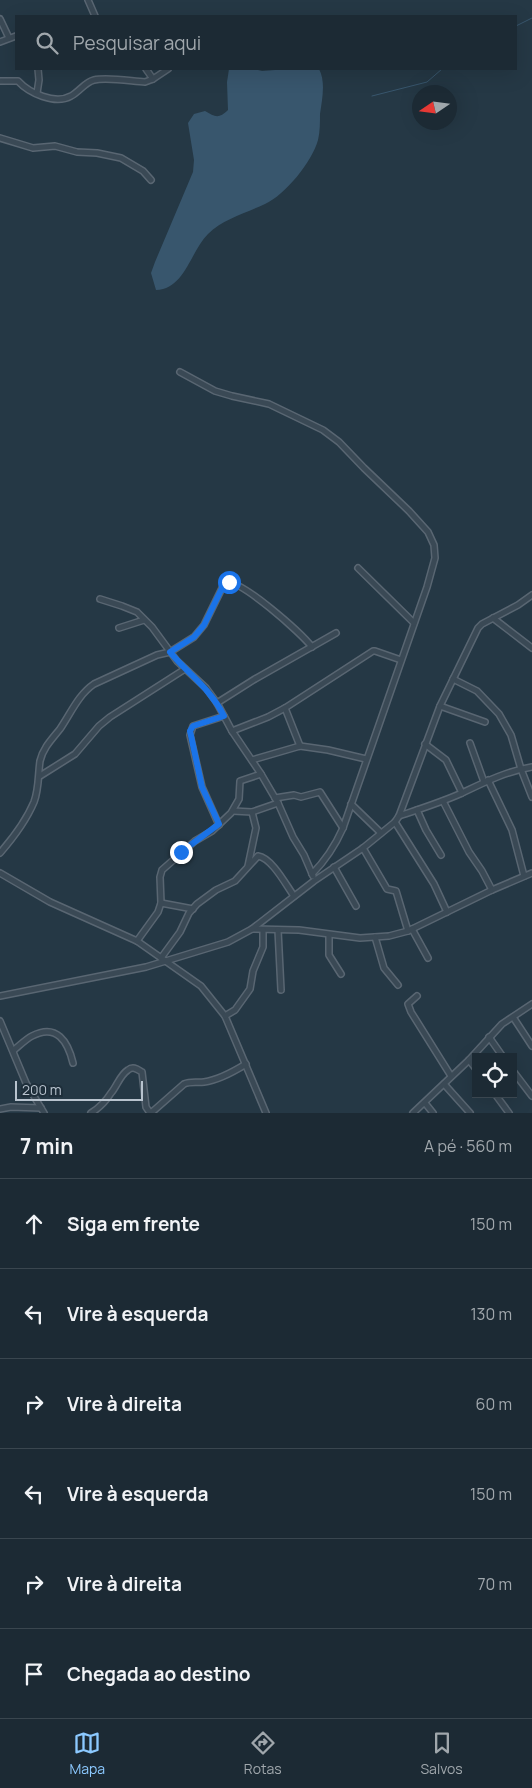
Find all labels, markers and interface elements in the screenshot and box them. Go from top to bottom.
search box [15,15,517,70]
icon: search [33,29,61,57]
text: Pesquisar aqui [73,30,201,56]
north arrow [412,85,457,130]
route start [218,571,241,594]
route end [170,841,193,864]
map controls [472,1053,517,1098]
button: locate [472,1053,517,1098]
scale bar [15,1078,142,1101]
text: 200 m [22,1080,62,1099]
text: 7 min [20,1132,73,1160]
text: A pé · 560 m [424,1135,512,1157]
icon: ahead [20,1210,48,1238]
text: Siga em frente [67,1211,200,1237]
text: 150 m [470,1213,512,1235]
icon: left [20,1300,48,1328]
text: Vire à esquerda [67,1301,208,1327]
text: 130 m [470,1303,512,1325]
icon: right [20,1390,48,1418]
text: Vire à direita [67,1391,182,1417]
text: 60 m [476,1393,512,1415]
icon: left [20,1480,48,1508]
text: Vire à esquerda [67,1481,208,1507]
text: 150 m [470,1483,512,1505]
icon: right [20,1570,48,1598]
text: Vire à direita [67,1571,182,1597]
text: 70 m [477,1573,512,1595]
icon: arrive [20,1660,48,1688]
text: Chegada ao destino [67,1661,250,1687]
tab: Mapa [69,1729,105,1778]
tab: Rotas [244,1729,282,1778]
tab: Salvos [420,1729,463,1778]

